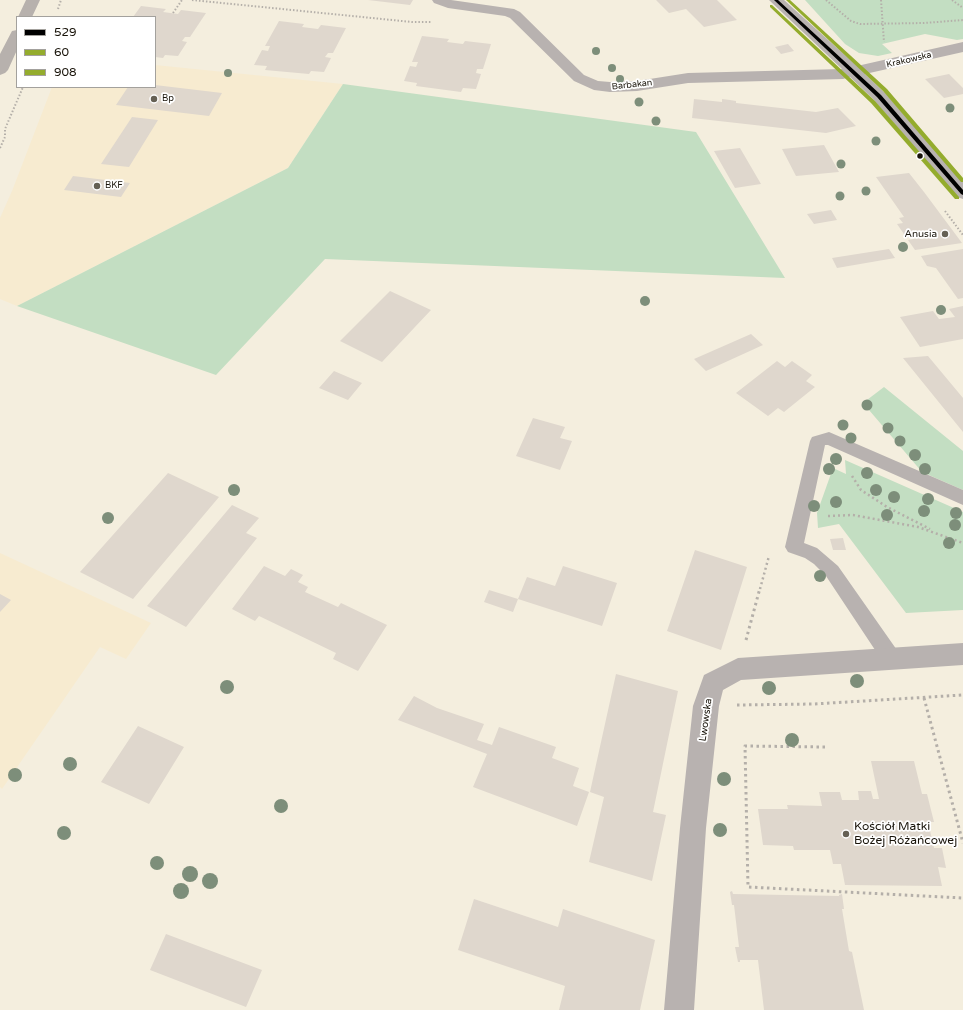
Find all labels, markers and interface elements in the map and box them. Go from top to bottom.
legend [16,16,156,88]
text: 529 [54,25,77,39]
text: 60 [54,45,69,59]
street label: Krakowska [885,50,933,70]
text: 908 [54,65,77,79]
street label: Barbakan [611,77,653,93]
marker: Bp [149,94,159,104]
place label: Bp [162,94,174,104]
unlabelled marker [915,151,925,161]
marker: BKF [92,181,102,191]
place label: BKF [105,181,123,191]
place label: Anusia [905,228,937,240]
marker: Anusia [940,229,950,239]
street label: Lwowska [697,698,715,742]
place label: Kościół Matki Bożej Różańcowej [854,820,957,848]
marker: Kościół Matki Bożej Różańcowej [841,829,851,839]

